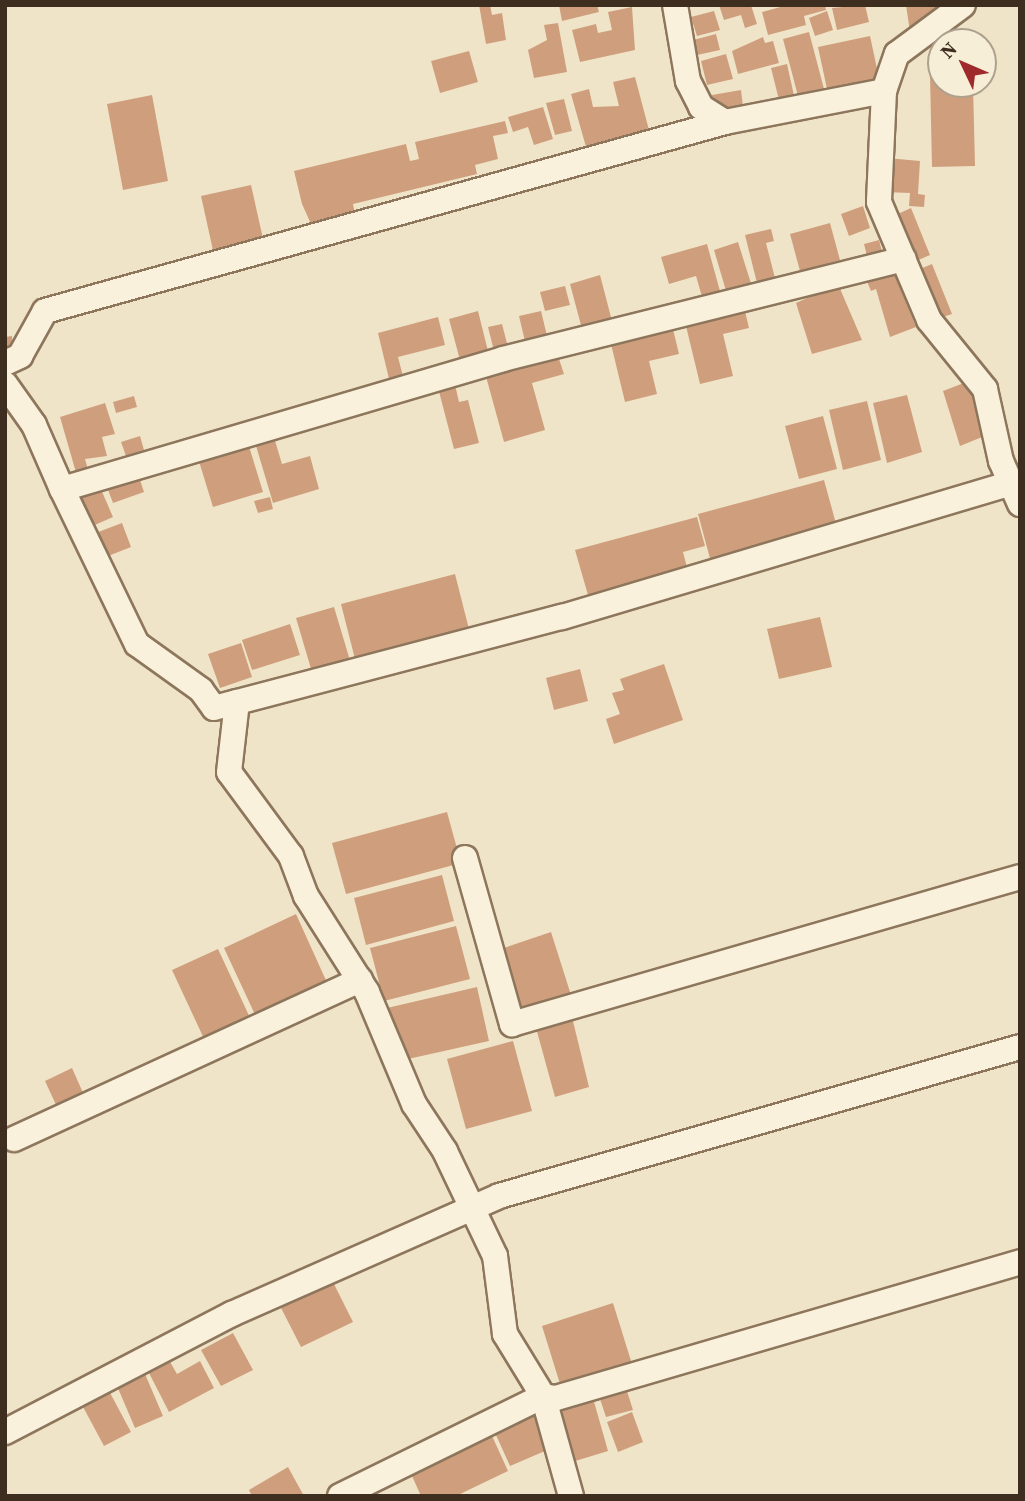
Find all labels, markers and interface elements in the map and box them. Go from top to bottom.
north arrow [927,28,997,98]
text: N [934,36,962,64]

